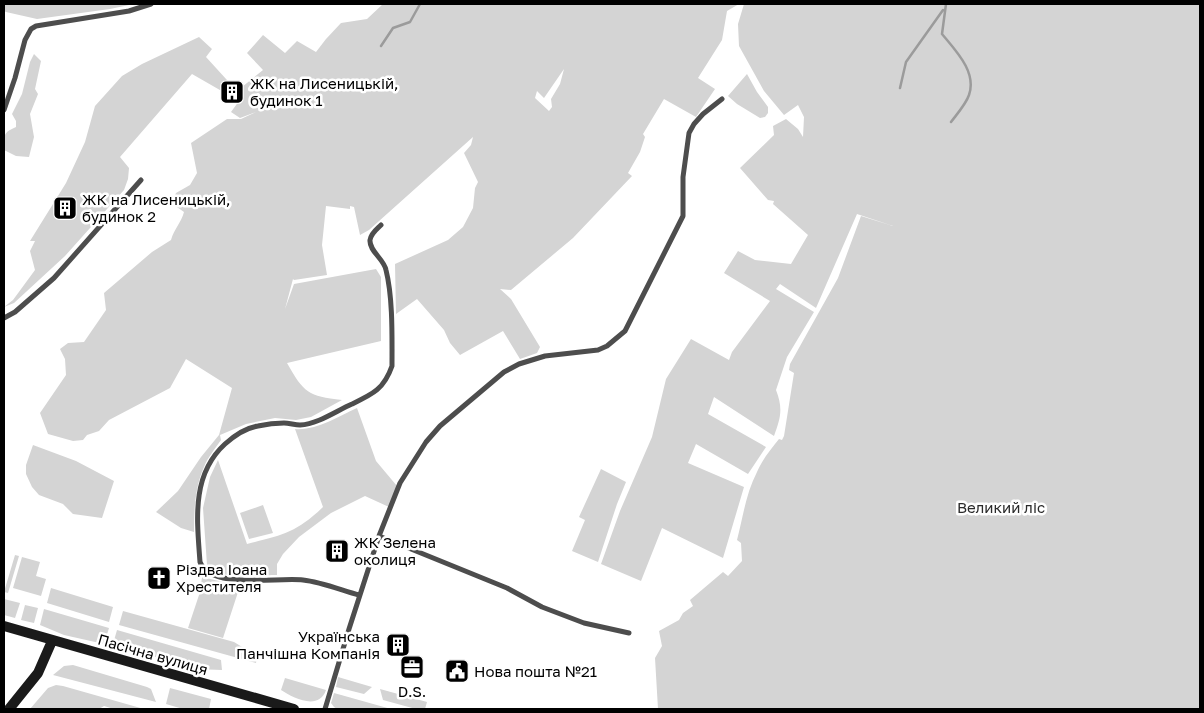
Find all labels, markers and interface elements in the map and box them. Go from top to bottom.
place label: ЖК на Лисеницькій, будинок 1 [250,74,399,109]
building icon: ЖК на Лисеницькій, будинок 1 [219,79,245,105]
place label: ЖК на Лисеницькій, будинок 2 [82,190,231,225]
building icon: ЖК на Лисеницькій, будинок 2 [52,195,78,221]
park label: Великий ліс [957,498,1045,516]
place label: ЖК Зелена околиця [354,533,436,568]
building icon: ЖК Зелена околиця [324,538,350,564]
place label: Різдва Іоана Хрестителя [176,560,267,595]
church icon: Різдва Іоана Хрестителя [146,565,172,591]
place label: Українська Панчішна Компанія [236,627,380,662]
street label: Пасічна вулиця [96,630,210,678]
building icon: Українська Панчішна Компанія [385,632,411,658]
office icon: D.S. [399,654,425,680]
public building icon: Нова пошта №21 [444,658,470,684]
place label: Нова пошта №21 [474,662,597,680]
place label: D.S. [398,682,426,700]

